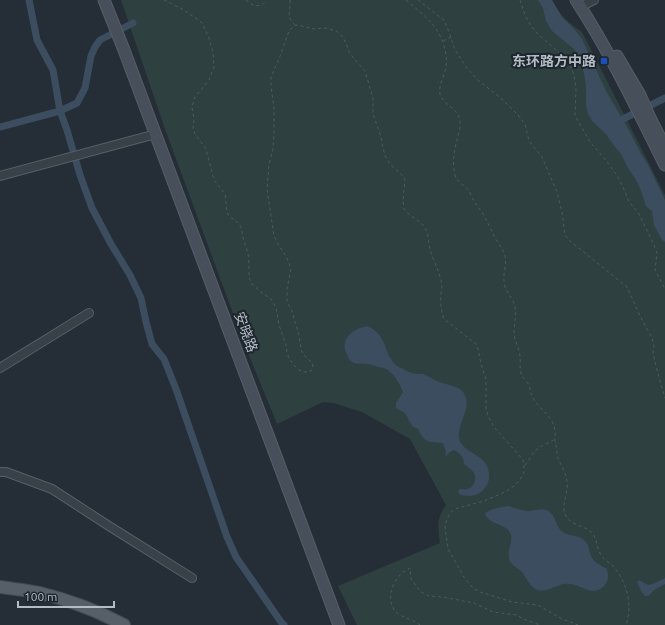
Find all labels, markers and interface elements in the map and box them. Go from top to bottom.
place label: 东环路方中路 [512,53,596,69]
marker: 东环路方中路 [599,56,609,66]
street label: 安晓路 [231,310,261,354]
scale bar [18,583,114,609]
text: 100 m [24,590,57,603]

